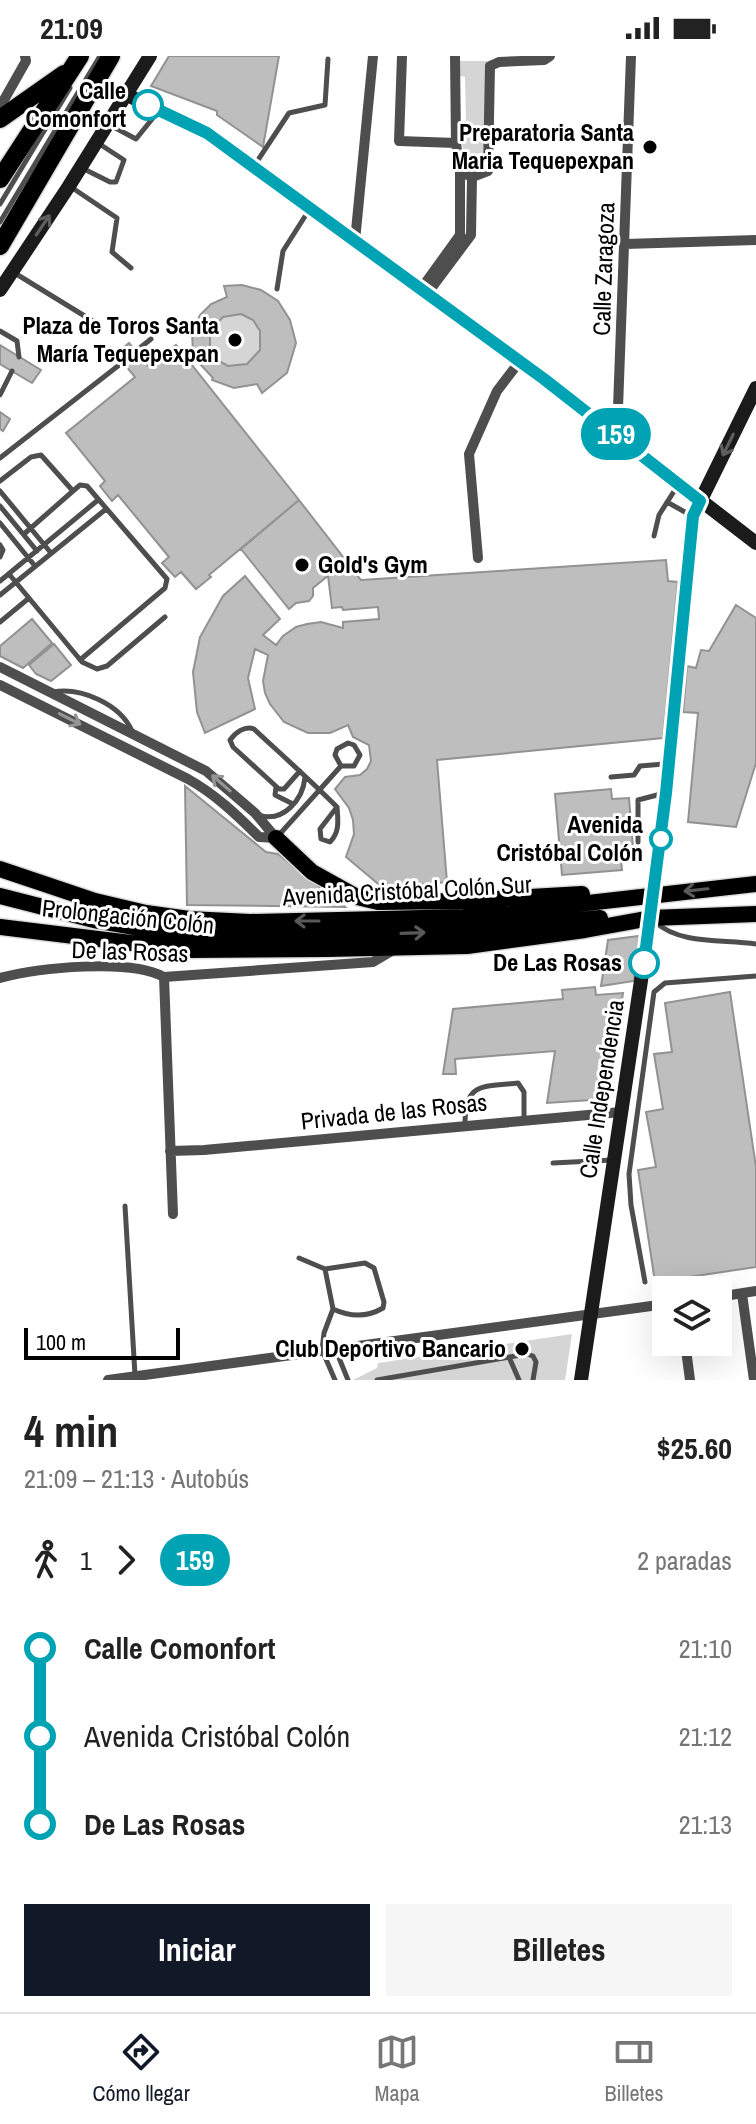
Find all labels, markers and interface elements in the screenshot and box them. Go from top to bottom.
text: 21:09 [40,8,103,48]
place label: Calle Comonfort [25,74,126,134]
marker: Calle Comonfort [133,90,163,120]
place label: Preparatoria Santa Maria Tequepexpan [452,116,634,176]
marker: Preparatoria Santa Maria Tequepexpan [641,138,659,156]
street label: Calle Zaragoza [585,202,621,336]
one-way arrow [35,215,51,237]
place label: Plaza de Toros Santa María Tequepexpan [22,309,219,369]
marker: Plaza de Toros Santa María Tequepexpan [226,331,244,349]
line badge: 159 [570,408,662,460]
text: 159 [597,415,635,453]
one-way arrow [720,432,735,456]
place label: Gold's Gym [318,548,428,580]
marker: Gold's Gym [293,556,311,574]
one-way arrow [57,712,81,728]
one-way arrow [211,775,231,793]
place label: Avenida Cristóbal Colón [496,808,643,868]
marker: Avenida Cristóbal Colón [650,828,672,850]
street label: Avenida Cristóbal Colón Sur [281,867,533,913]
one-way arrow [683,882,710,897]
street label: Prolongación Colón [40,891,216,941]
one-way arrow [294,913,321,929]
one-way arrow [399,925,426,941]
street label: De las Rosas [71,933,189,969]
place label: De Las Rosas [493,946,622,978]
marker: De Las Rosas [629,948,659,978]
street label: Calle Independencia [571,997,631,1181]
street label: Privada de las Rosas [299,1085,489,1137]
map controls [652,1276,732,1356]
button: layers [652,1276,732,1356]
scale bar [24,1324,180,1360]
text: 100 m [36,1327,86,1357]
place label: Club Deportivo Bancario [275,1332,506,1364]
marker: Club Deportivo Bancario [513,1340,531,1358]
text: 4 min [24,1401,118,1461]
text: $25.60 [657,1428,732,1468]
text: 21:09 – 21:13 · Autobús [24,1461,249,1496]
icon: walk [24,1538,68,1582]
icon: forward [104,1538,148,1582]
text: 159 [176,1541,214,1579]
text: 1 [80,1543,92,1578]
text: 2 paradas [637,1543,732,1578]
text: Calle Comonfort [84,1628,275,1668]
text: 21:10 [679,1631,732,1666]
text: Avenida Cristóbal Colón [84,1716,350,1756]
text: 21:12 [679,1719,732,1754]
text: De Las Rosas [84,1804,245,1844]
text: 21:13 [679,1807,732,1842]
button: Iniciar [24,1904,370,1996]
button: Billetes [386,1904,732,1996]
tab: Cómo llegar [92,2030,190,2108]
tab: Mapa [374,2030,420,2108]
tab: Billetes [604,2030,664,2108]

